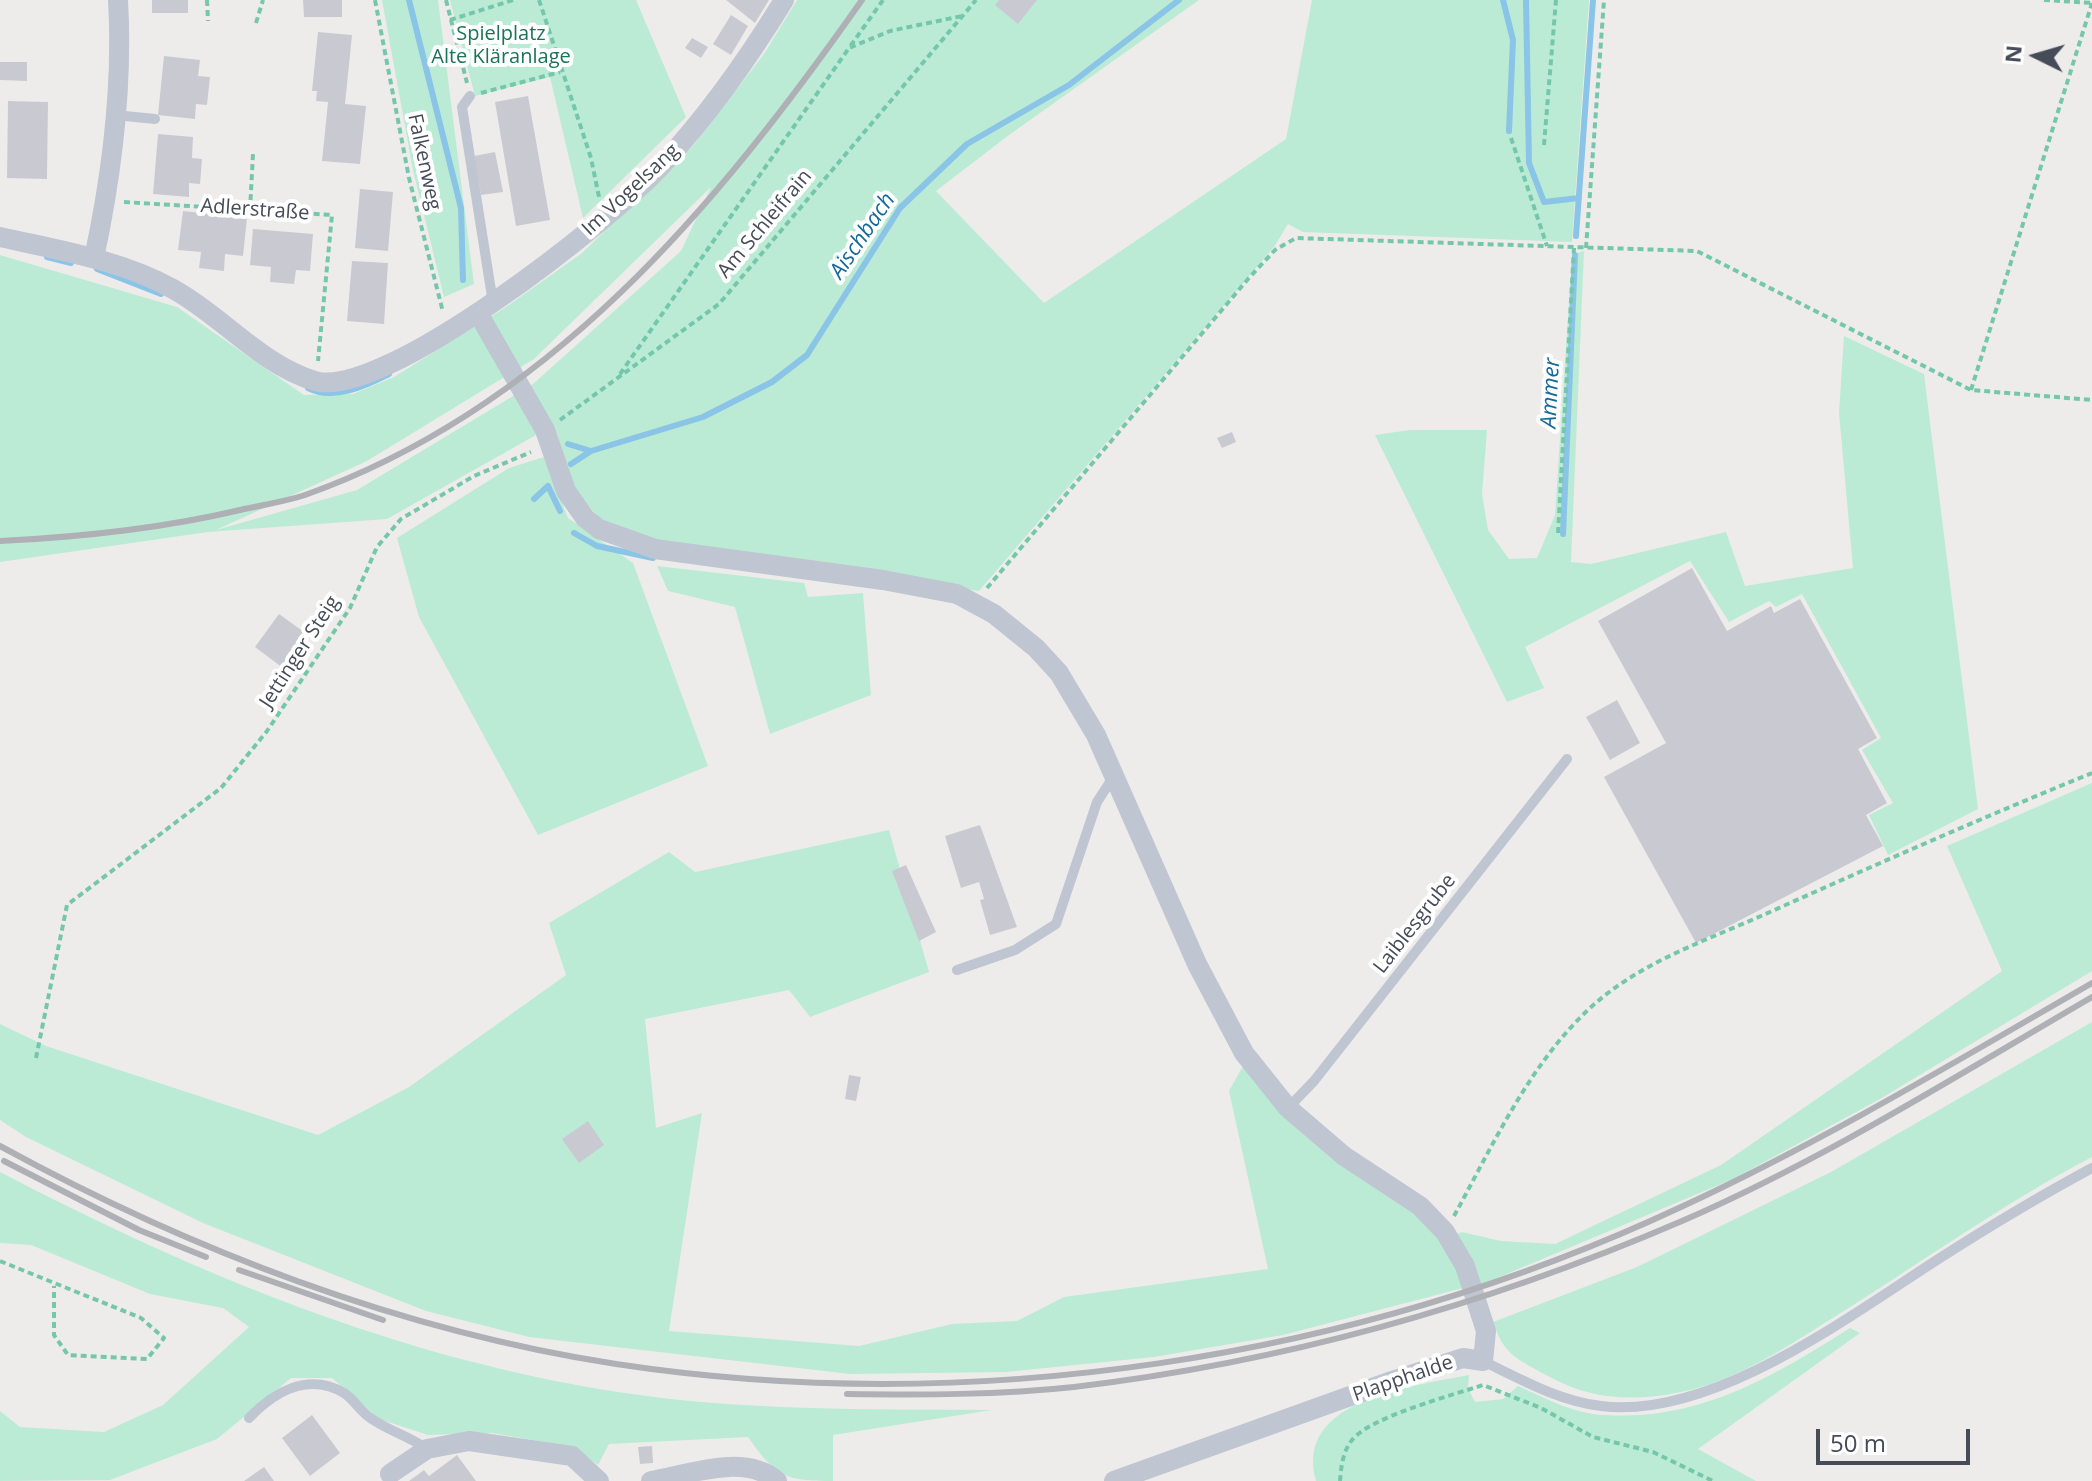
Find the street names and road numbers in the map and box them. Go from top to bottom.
street label: Falkenweg [402,112,446,212]
street label: Im Vogelsang [577,139,685,241]
street label: Am Schleifrain [713,165,817,283]
street label: Adlerstraße [200,194,310,226]
street label: Jettinger Steig [255,591,345,713]
street label: Laiblesgrube [1369,870,1461,978]
street label: Plapphalde [1350,1351,1456,1407]

